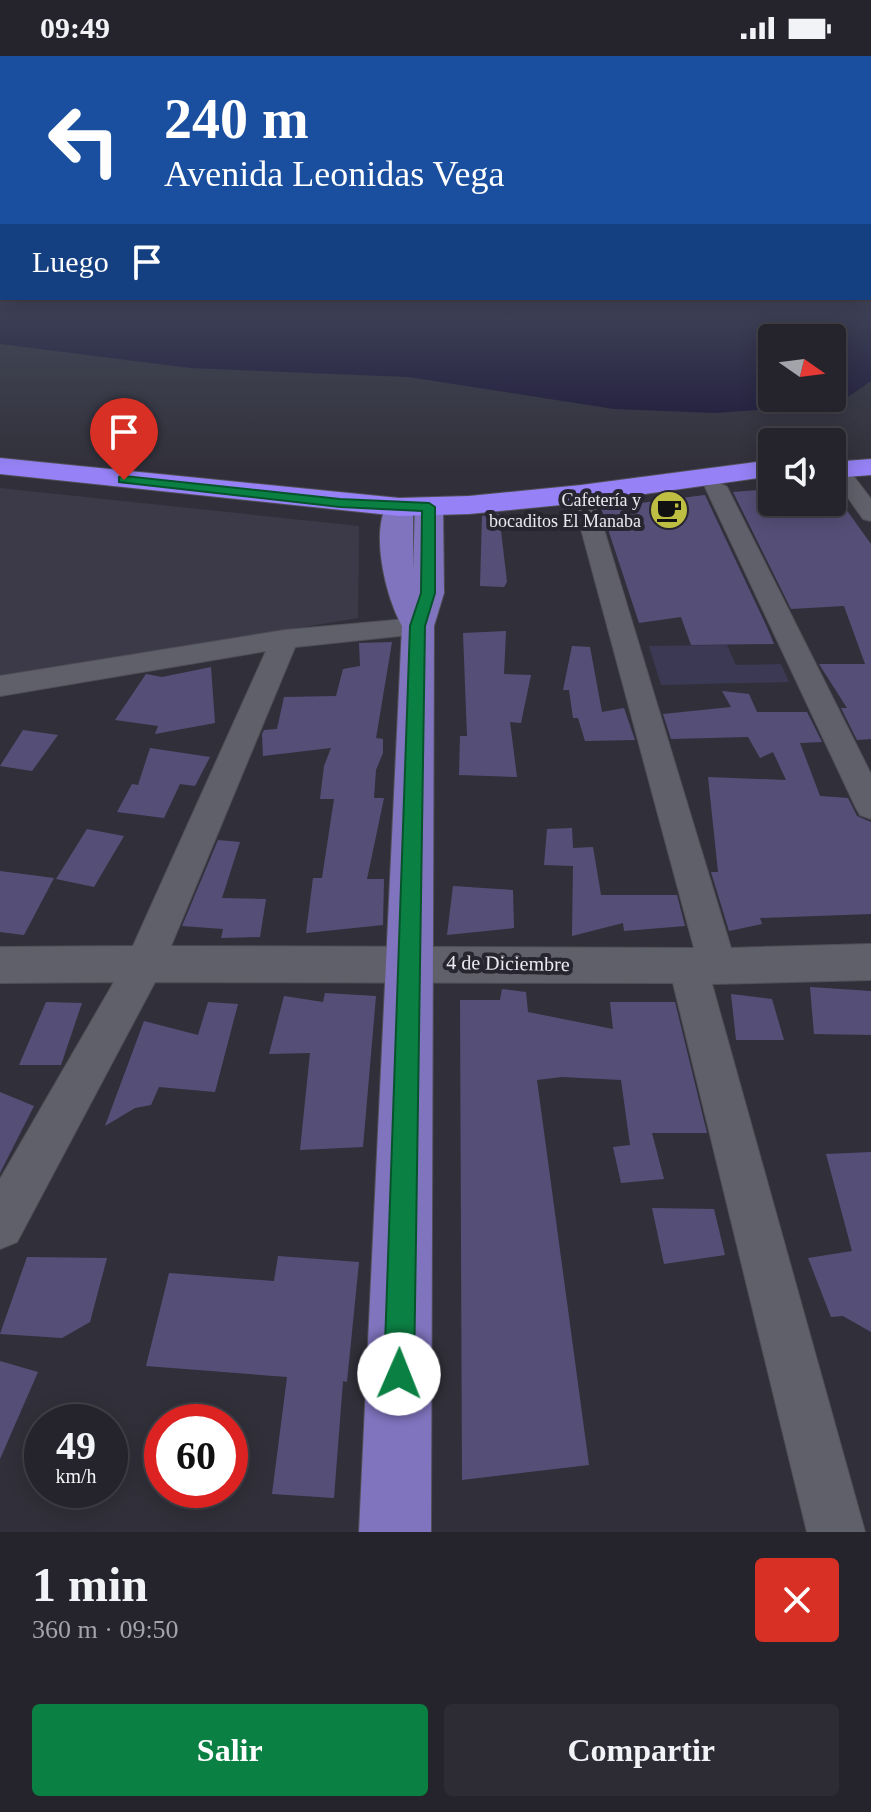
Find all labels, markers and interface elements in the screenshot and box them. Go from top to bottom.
text: 09:49 [40,11,110,44]
icon: left [32,88,136,192]
text: 240 m [164,88,309,150]
text: Avenida Leonidas Vega [164,154,505,194]
icon: arrive [125,240,169,284]
text: Luego [32,245,109,278]
north arrow [758,324,846,412]
map controls [758,324,846,516]
pin [90,398,158,480]
icon: arrive [102,410,146,454]
button: sound [758,428,846,516]
cafe icon: Cafetería y bocaditos El Manaba [648,489,690,531]
place label: Cafetería y bocaditos El Manaba [489,490,641,531]
street label: 4 de Diciembre [446,951,570,975]
position arrow [357,1332,441,1416]
speed limit sign: 60 [144,1404,248,1508]
text: 49 [56,1423,96,1468]
text: km/h [55,1465,97,1487]
text: 1 min [32,1558,148,1611]
button: close [755,1558,839,1642]
text: 360 m · 09:50 [32,1615,179,1644]
button: Salir [32,1704,428,1796]
button: Compartir [444,1704,839,1796]

